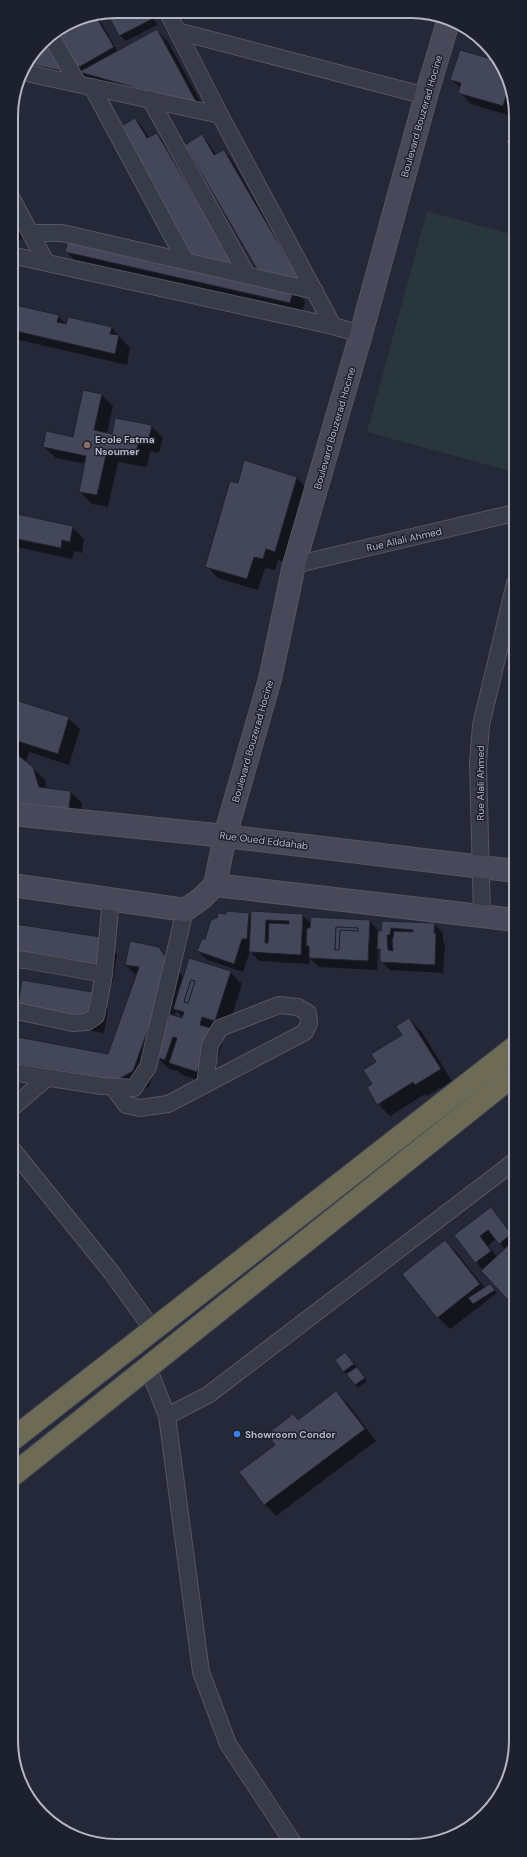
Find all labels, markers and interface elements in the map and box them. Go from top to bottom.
street label: Boulevard Bouzerad Hocine [398,53,445,179]
street label: Boulevard Bouzerad Hocine [311,365,358,491]
place label: Ecole Fatma Nsoumer [95,433,155,458]
marker: Ecole Fatma Nsoumer [82,440,92,450]
street label: Rue Allali Ahmed [365,524,443,554]
street label: Boulevard Bouzerad Hocine [229,678,276,804]
street label: Rue Alali Ahmed [474,746,487,820]
street label: Rue Oued Eddahab [219,829,309,852]
place label: Showroom Condor [245,1428,336,1441]
marker: Showroom Condor [232,1429,242,1439]

